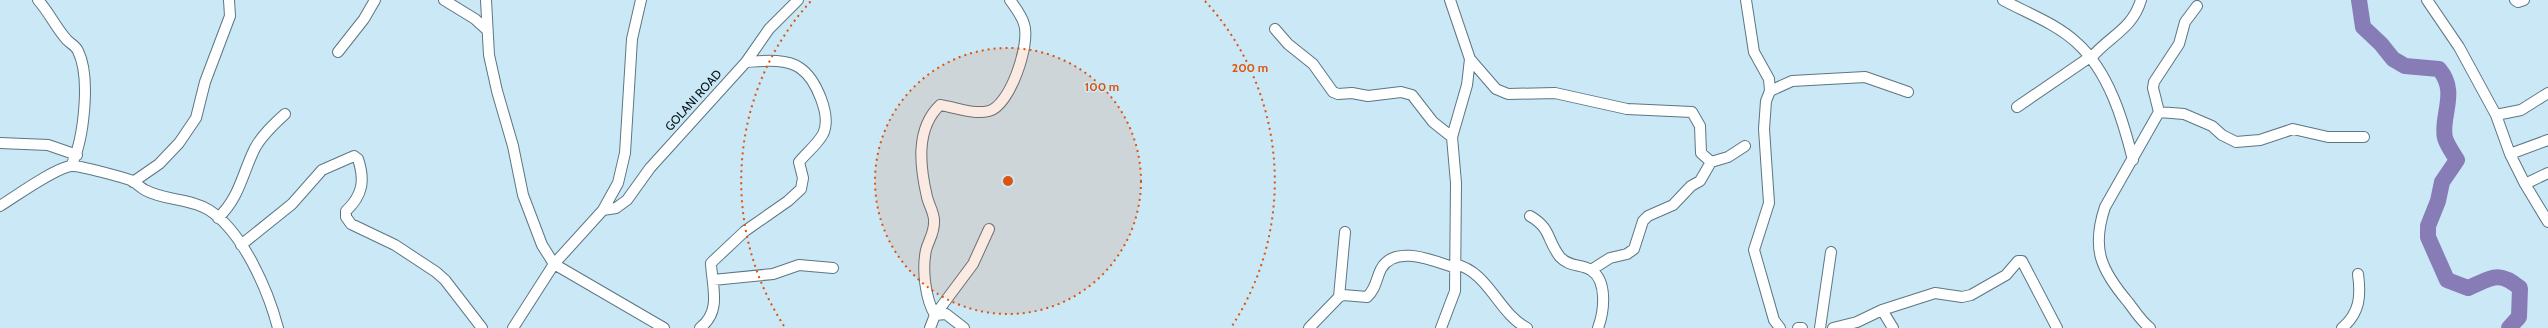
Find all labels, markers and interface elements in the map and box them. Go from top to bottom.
text: 200 m [1232,60,1268,75]
street label: GOLANI ROAD [662,66,725,134]
text: 100 m [1085,79,1119,94]
centre of rings [1001,174,1015,188]

